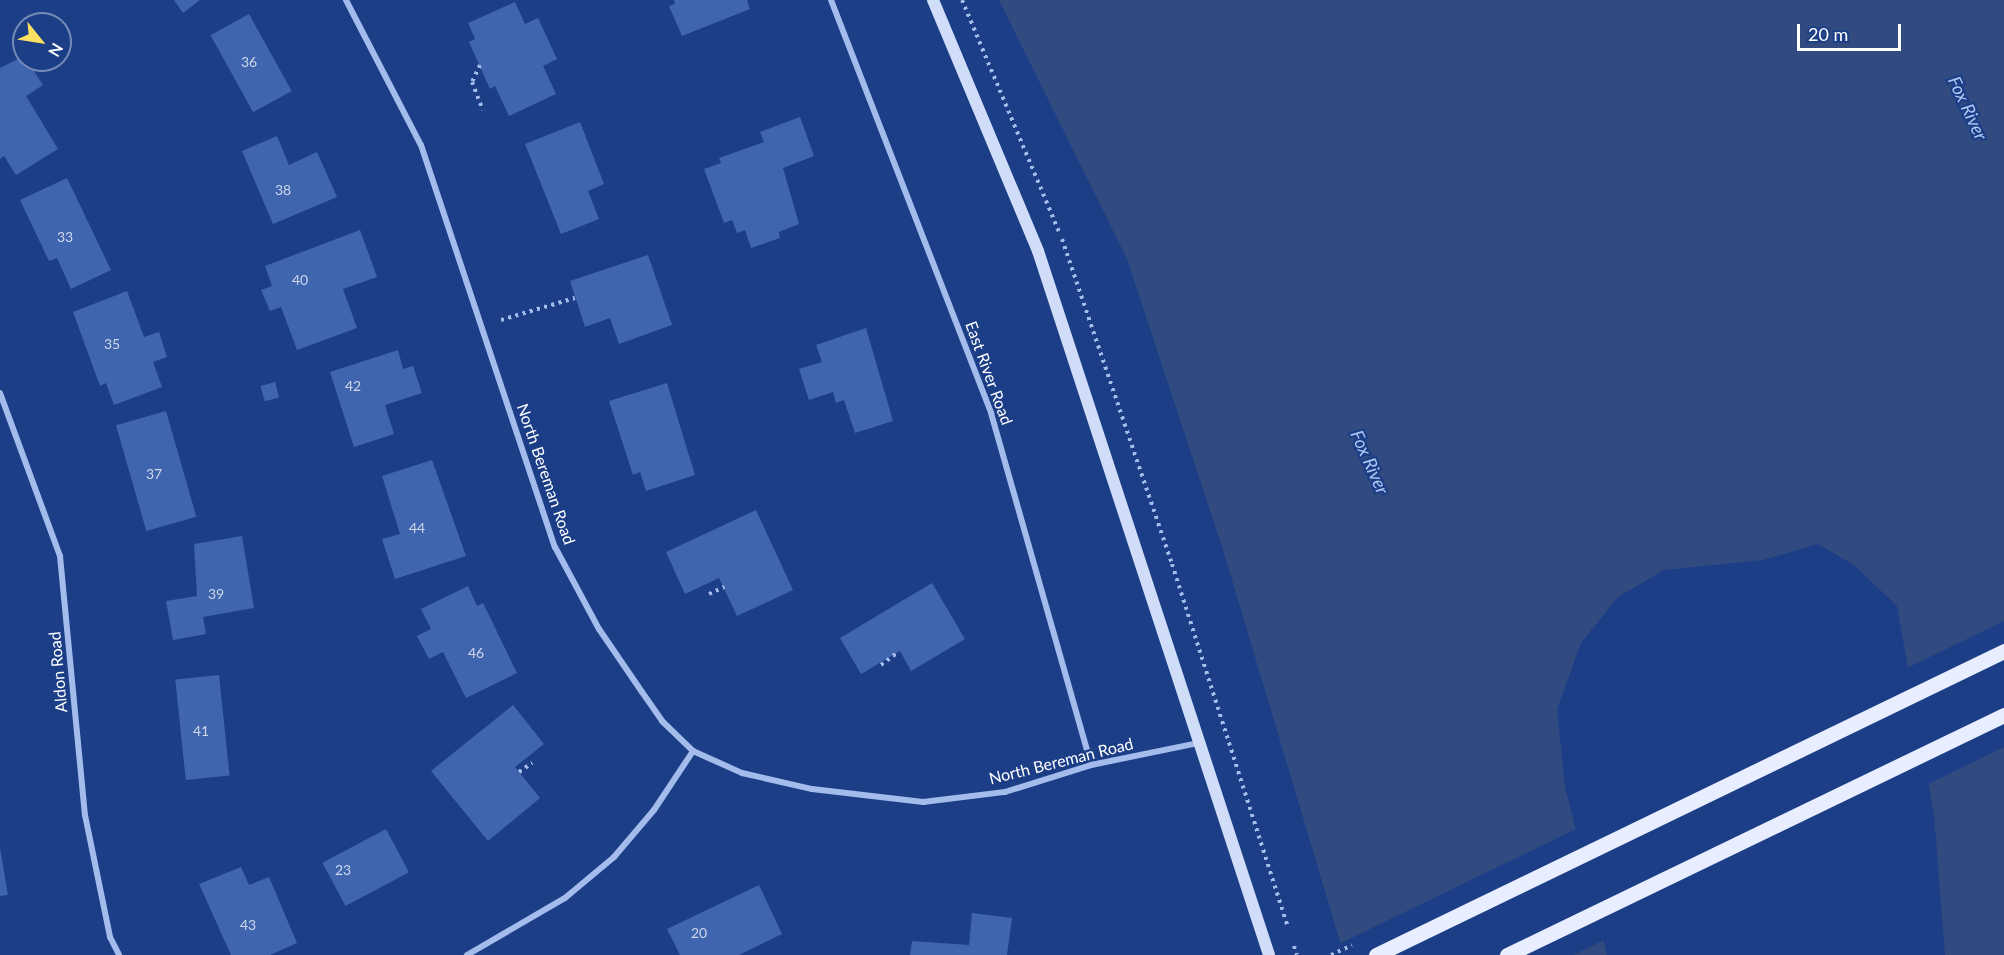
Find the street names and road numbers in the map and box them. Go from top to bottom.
street label: East River Road [961,318,1017,428]
street label: North Bereman Road [513,401,579,547]
street label: Aldon Road [45,631,71,713]
street label: North Bereman Road [987,734,1135,788]

